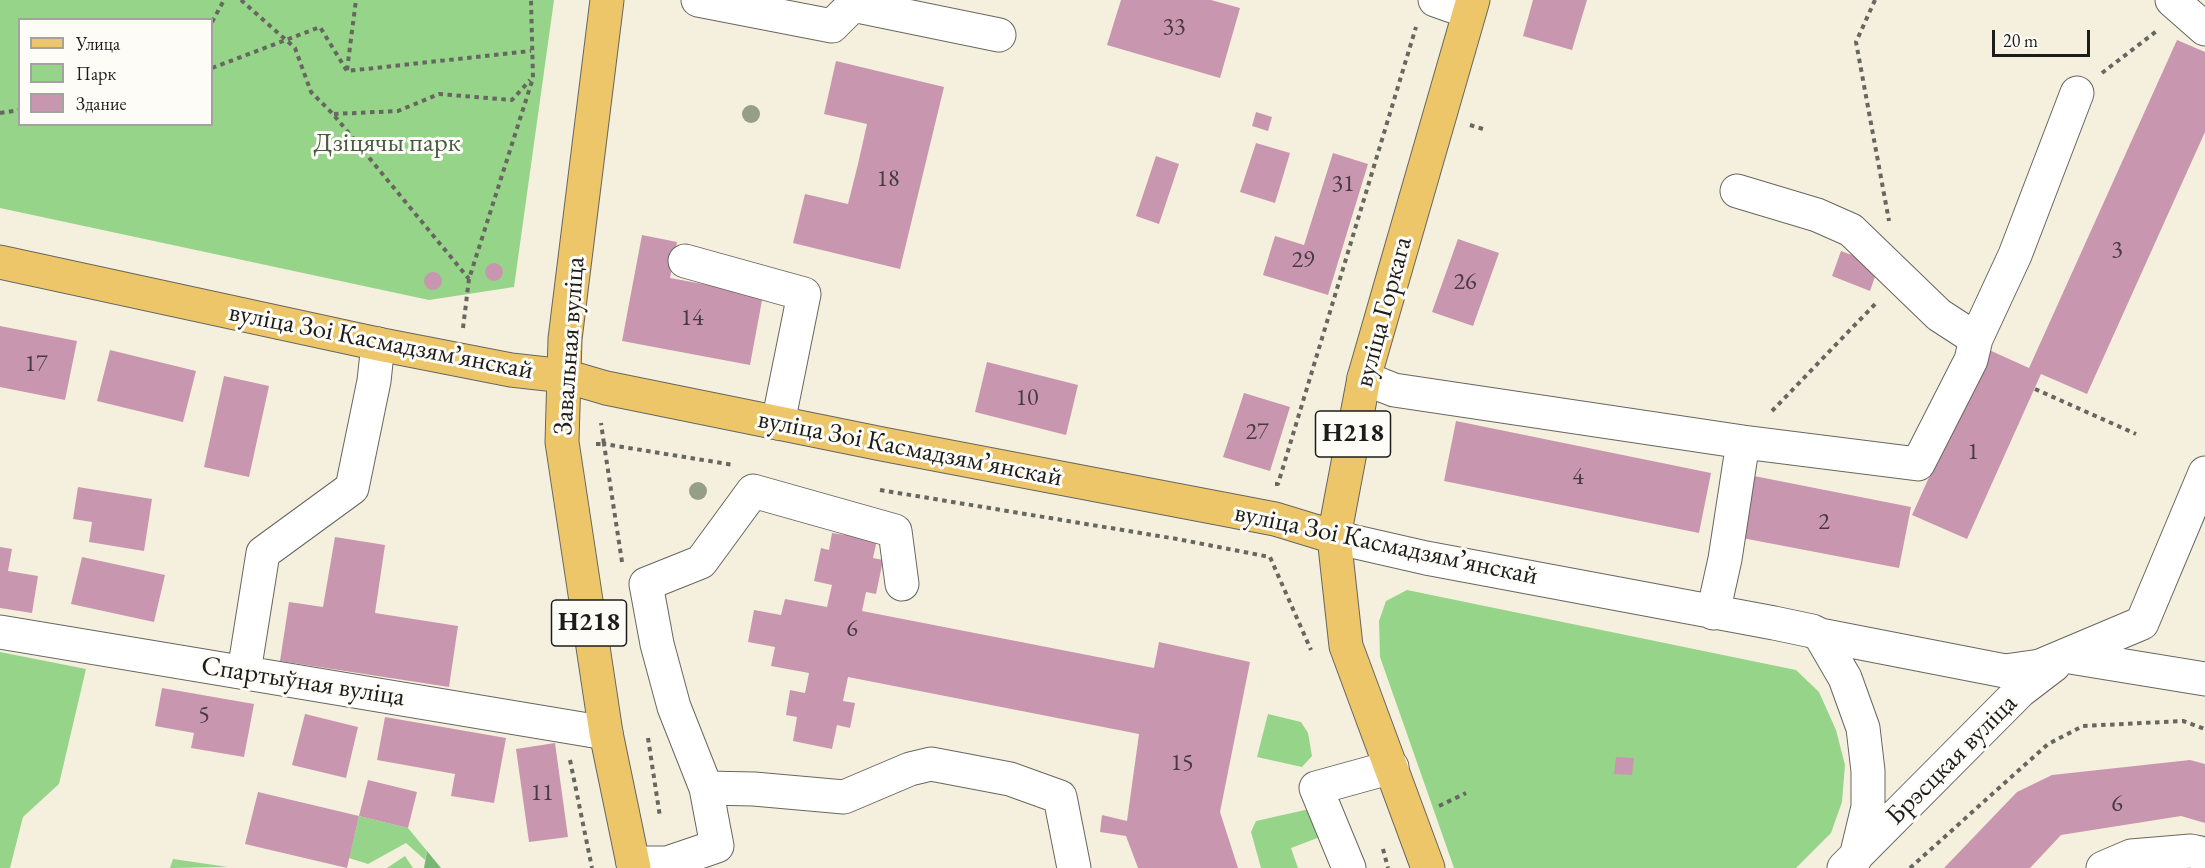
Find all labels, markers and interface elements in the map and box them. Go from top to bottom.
house number: 33 [1162,13,1186,41]
legend [18,18,213,126]
scale bar [1995,18,2092,56]
text: 20 m [2003,29,2038,52]
text: Улица [76,32,120,55]
text: Парк [76,62,116,85]
text: Здание [76,92,126,115]
park label: Дзіцячы парк [313,128,461,160]
house number: 18 [876,165,900,193]
house number: 31 [1331,170,1355,198]
street label: вуліца Горкага [1348,233,1420,391]
house number: 3 [2111,236,2123,264]
house number: 29 [1291,246,1315,274]
street label: Завальная вуліца [548,256,592,436]
house number: 26 [1453,268,1477,296]
street label: вуліца Зоі Касмадзямʼянскай [226,297,536,387]
house number: 14 [680,304,704,332]
house number: 17 [24,350,48,378]
house number: 10 [1015,384,1039,412]
street label: вуліца Зоі Касмадзямʼянскай [755,404,1065,494]
road number: Н218 [1316,411,1390,457]
house number: 27 [1245,418,1269,446]
house number: 1 [1967,438,1979,466]
house number: 4 [1572,463,1584,491]
street label: вуліца Зоі Касмадзямʼянскай [1231,497,1541,593]
house number: 2 [1818,508,1830,536]
road number: Н218 [552,600,626,646]
house number: 6 [846,615,858,643]
street label: Спартыўная вуліца [199,650,407,714]
street label: Брэсцкая вуліца [1880,688,2024,832]
house number: 5 [198,701,210,729]
house number: 15 [1170,749,1194,777]
house number: 11 [530,779,554,807]
house number: 6 [2111,790,2123,818]

